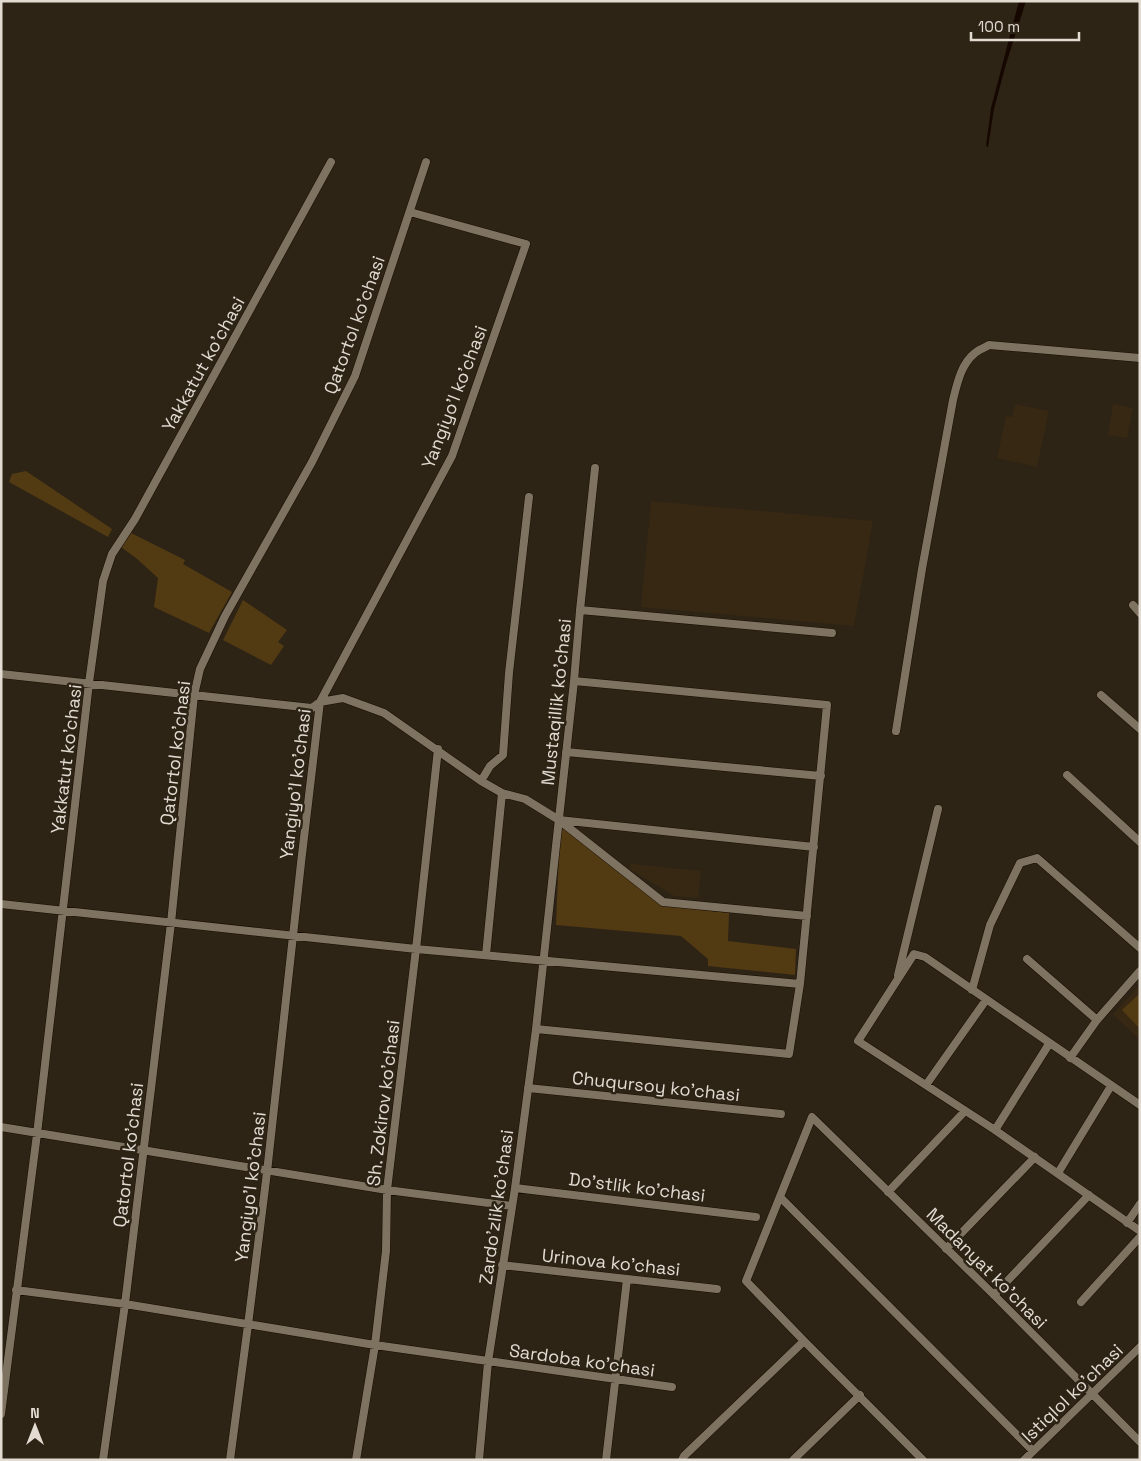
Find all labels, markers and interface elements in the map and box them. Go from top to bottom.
scale bar [971,10,1078,42]
text: 100 m [978,17,1020,36]
street label: Qatortol ko'chasi [318,253,390,397]
street label: Yakkatut ko'chasi [156,293,250,435]
street label: Yangiyo'l ko'chasi [416,322,492,472]
street label: Mustaqillik ko'chasi [536,618,576,786]
street label: Qatortol ko'chasi [155,679,195,827]
street label: Yakkatut ko'chasi [45,683,87,835]
street label: Yangiyo'l ko'chasi [274,707,316,861]
street label: Sh. Zokirov ko'chasi [361,1019,405,1187]
street label: Chuqursoy ko'chasi [571,1066,741,1106]
street label: Qatortol ko'chasi [108,1081,148,1229]
street label: Yangiyo'l ko'chasi [229,1110,271,1264]
street label: Zardo'zlik ko'chasi [474,1128,518,1286]
street label: Do'stlik ko'chasi [567,1167,707,1207]
street label: Madanyat ko'chasi [922,1203,1052,1333]
street label: Urinova ko'chasi [541,1243,681,1281]
street label: Sardoba ko'chasi [508,1338,656,1382]
street label: Istiqlol ko'chasi [1016,1339,1128,1447]
north arrow [10,1401,60,1451]
text: N [30,1404,40,1422]

